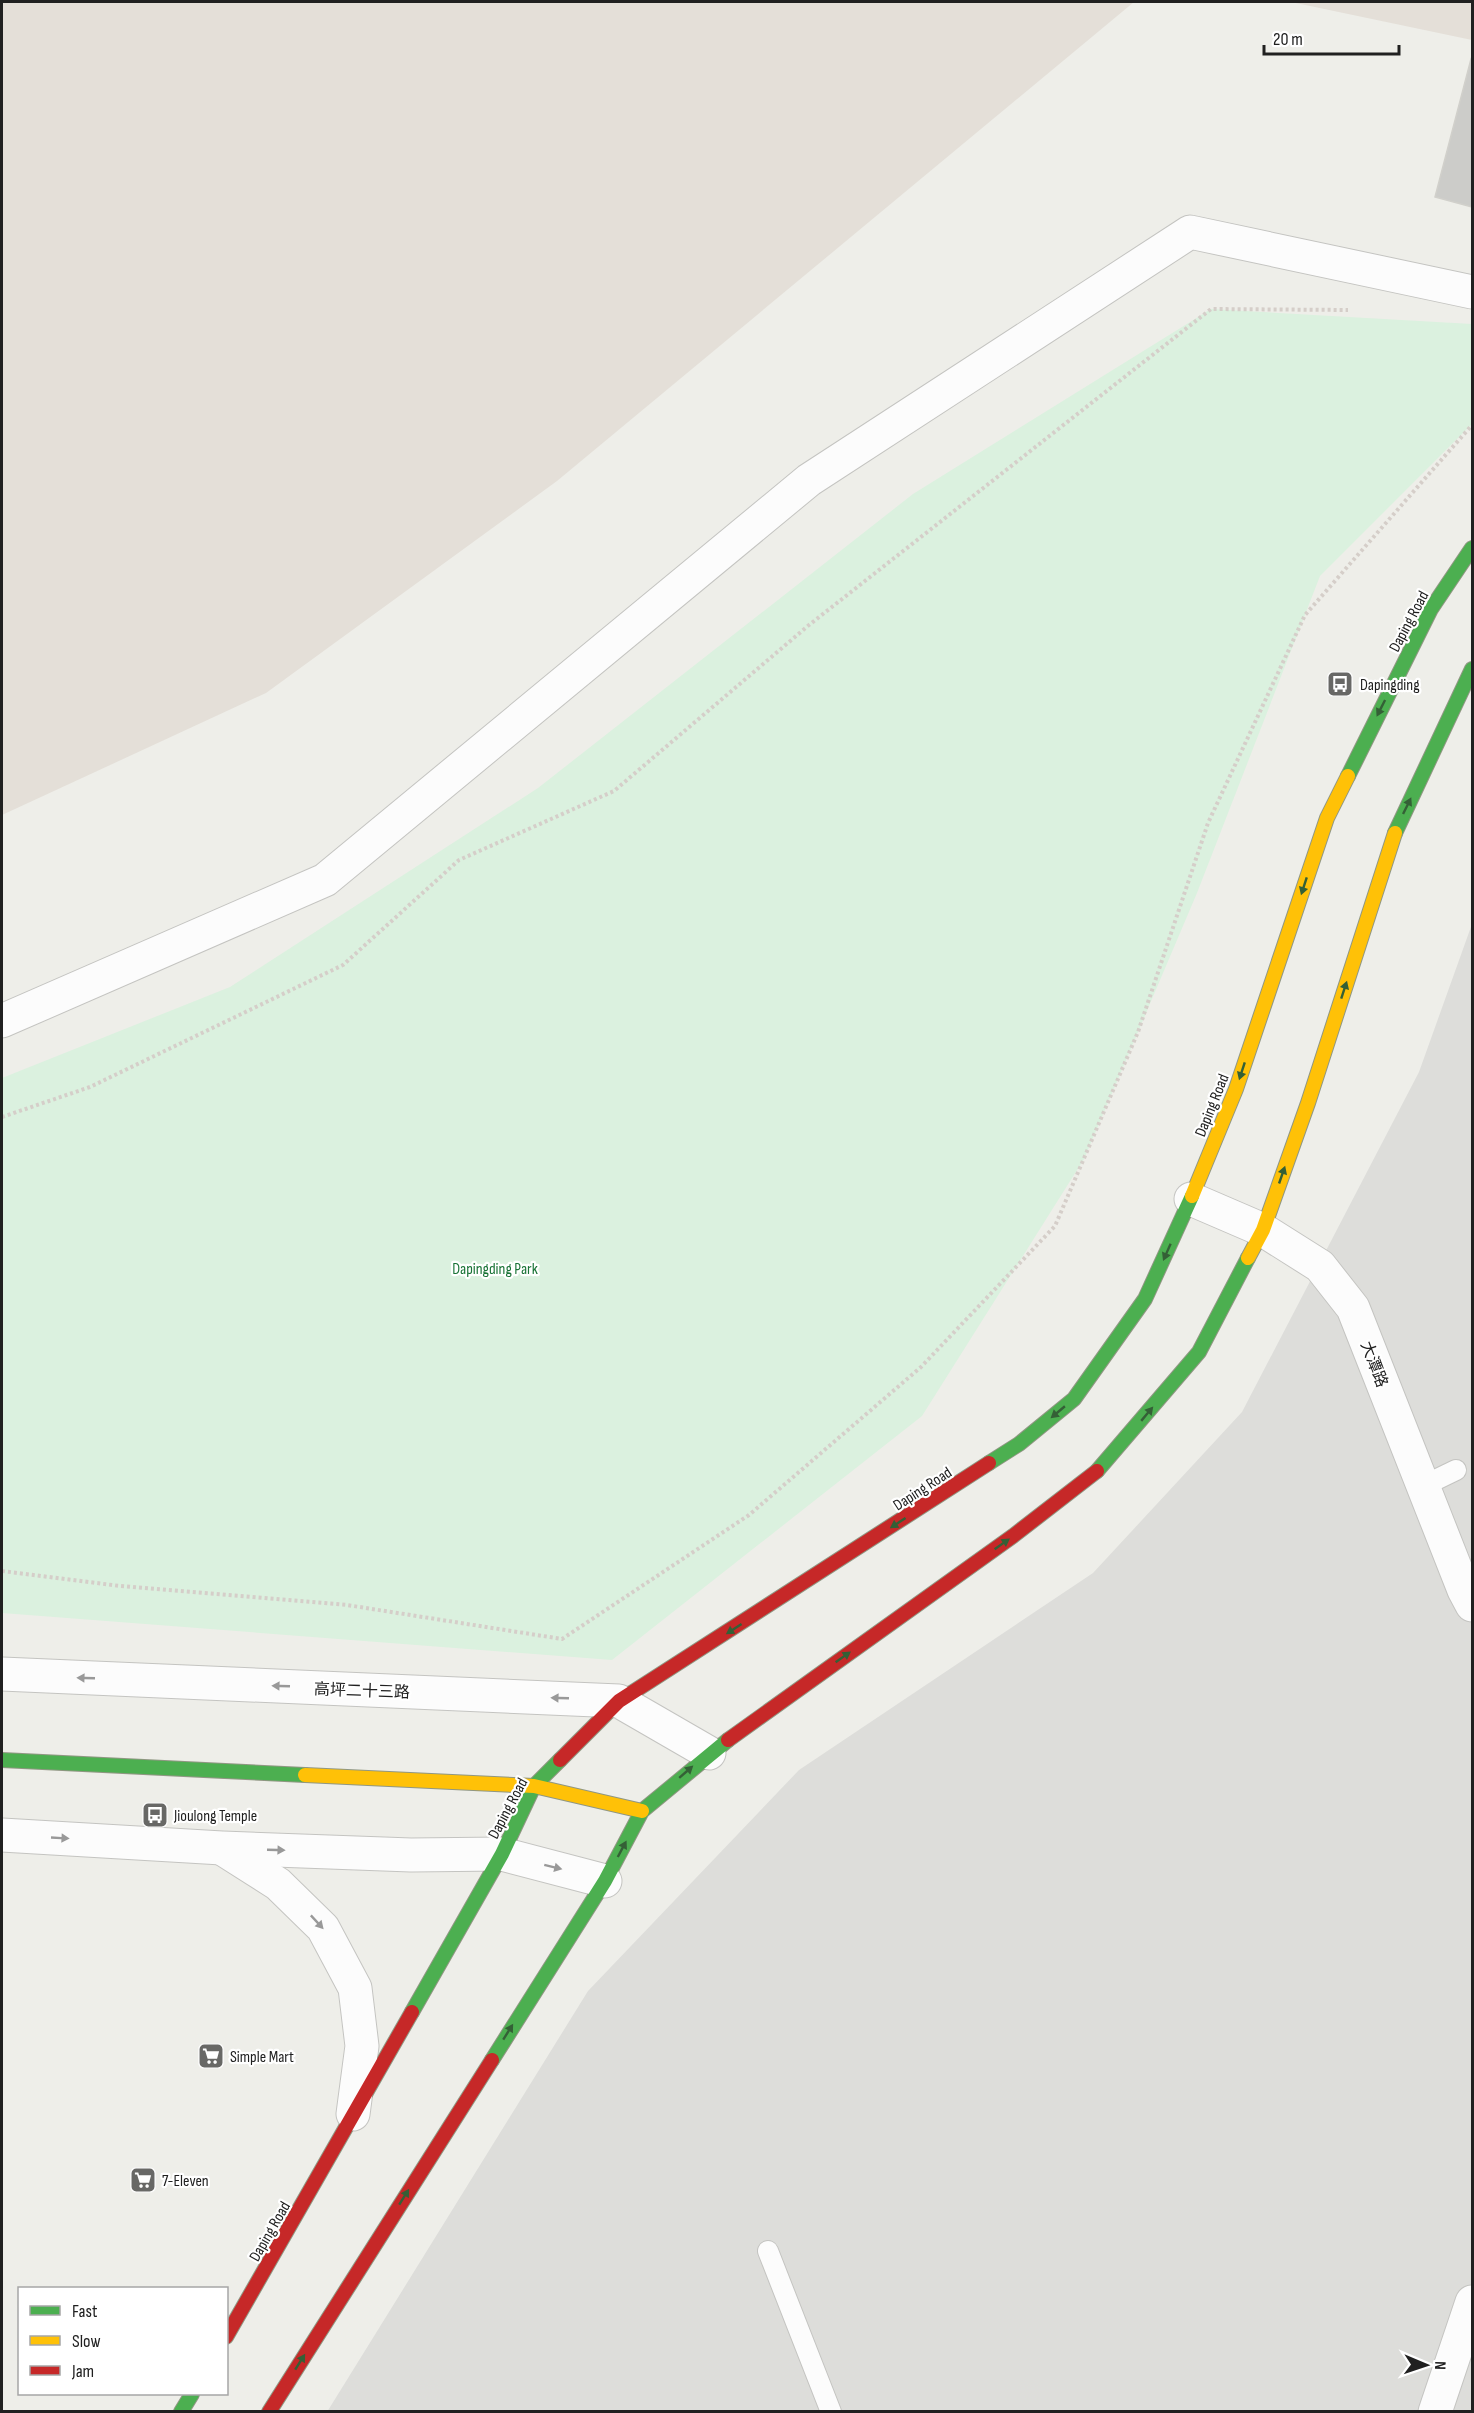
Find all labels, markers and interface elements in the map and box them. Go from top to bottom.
scale bar [1264,18,1399,56]
text: 20 m [1273,29,1303,50]
street label: Daping Road [1385,588,1433,655]
bus stop icon: Dapingding [1325,669,1355,699]
place label: Dapingding [1360,676,1420,695]
one-way arrow [1377,699,1387,717]
one-way arrow [1402,797,1411,814]
one-way arrow [1298,877,1308,895]
one-way arrow [1340,981,1349,999]
one-way arrow [1237,1062,1246,1080]
street label: Daping Road [1191,1071,1234,1140]
one-way arrow [1278,1166,1288,1184]
one-way arrow [1162,1244,1171,1261]
park label: Dapingding Park [452,1260,538,1279]
street label: 大潭路 [1356,1339,1391,1390]
one-way arrow [1051,1405,1066,1418]
one-way arrow [1140,1406,1153,1422]
street label: Daping Road [890,1463,956,1515]
one-way arrow [890,1517,906,1529]
one-way arrow [994,1538,1010,1550]
one-way arrow [726,1623,742,1634]
one-way arrow [835,1651,851,1663]
one-way arrow [77,1673,96,1682]
street label: 高坪二十三路 [314,1680,410,1703]
one-way arrow [271,1682,290,1691]
one-way arrow [550,1694,569,1703]
one-way arrow [679,1766,694,1779]
street label: Daping Road [484,1775,532,1842]
bus stop icon: Jioulong Temple [140,1800,170,1830]
place label: Jioulong Temple [173,1807,257,1826]
one-way arrow [50,1833,69,1843]
one-way arrow [618,1840,627,1857]
one-way arrow [266,1845,285,1855]
one-way arrow [544,1863,562,1873]
one-way arrow [310,1915,324,1930]
one-way arrow [503,2024,514,2040]
supermarket icon: Simple Mart [196,2041,226,2071]
place label: Simple Mart [230,2048,294,2067]
supermarket icon: 7-Eleven [128,2165,158,2195]
place label: 7-Eleven [162,2172,209,2191]
one-way arrow [399,2189,410,2205]
street label: Daping Road [246,2198,295,2265]
legend [18,2287,228,2395]
text: Fast [72,2301,98,2322]
text: Slow [72,2331,101,2352]
north arrow [1396,2335,1456,2395]
one-way arrow [295,2354,306,2370]
text: Jam [71,2361,94,2382]
text: N [1430,2361,1449,2370]

